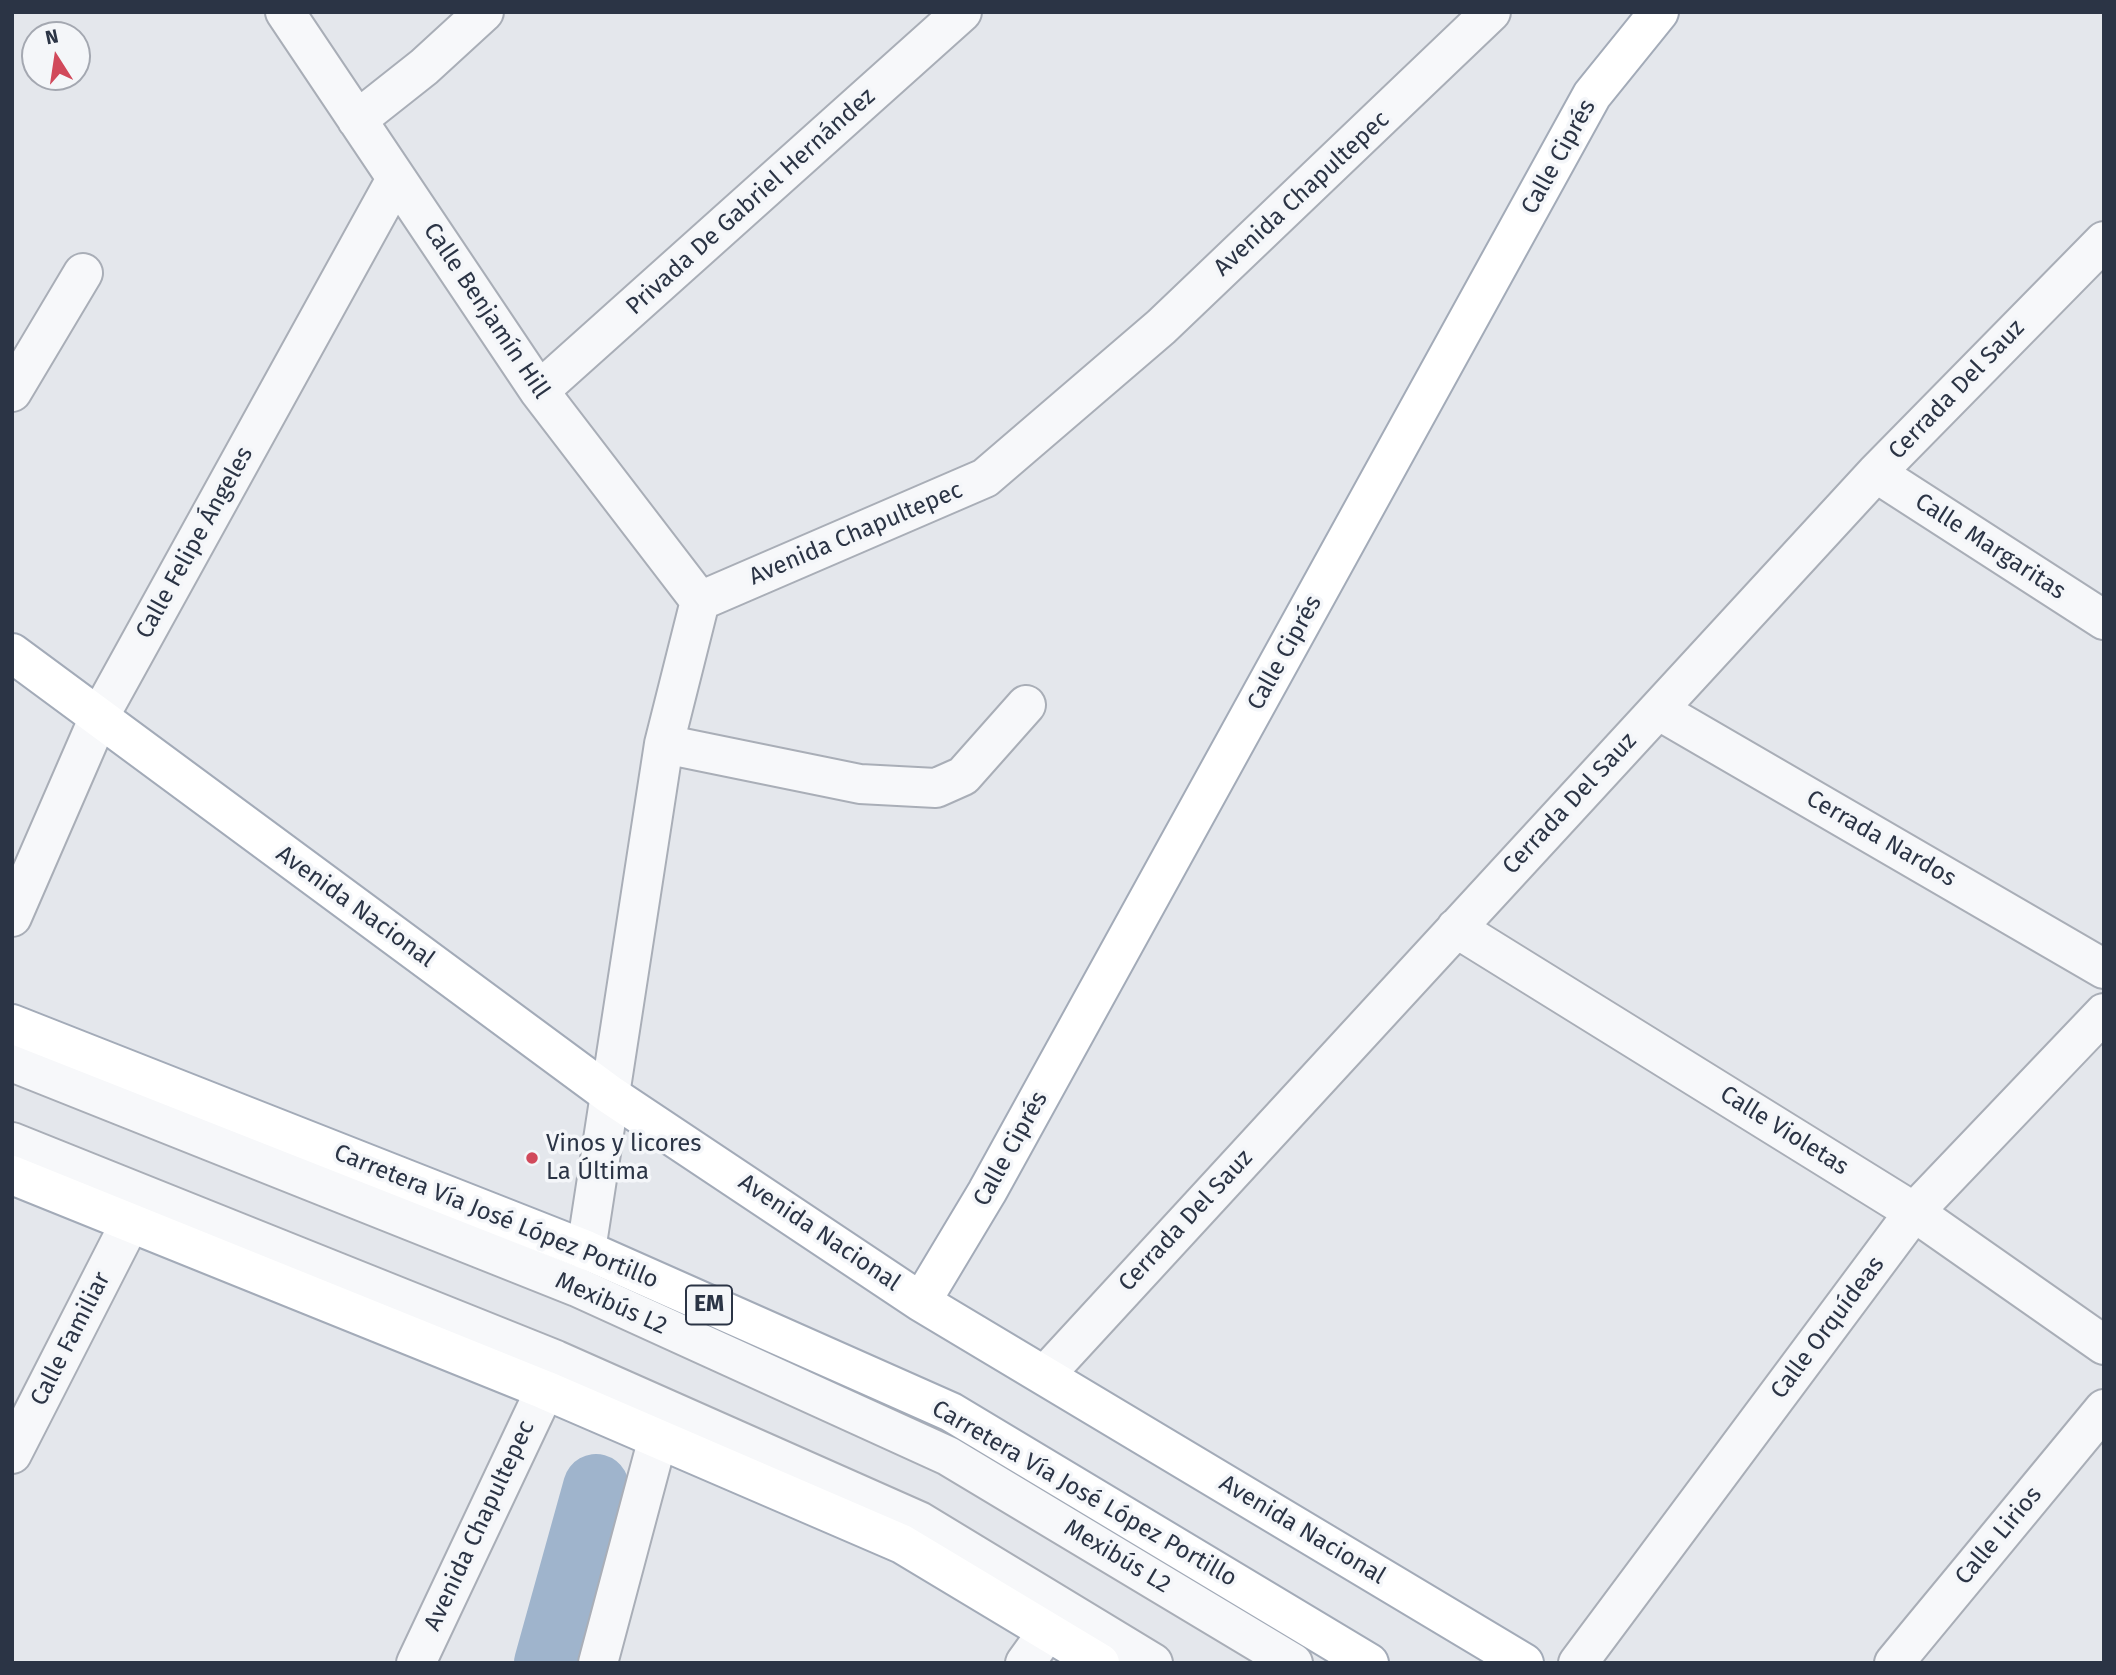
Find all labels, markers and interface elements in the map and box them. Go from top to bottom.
north arrow [21,21,91,91]
text: N [43,24,60,49]
street label: Privada De Gabriel Hernández [621,82,881,322]
street label: Calle Ciprés [1516,95,1602,219]
street label: Avenida Chapultepec [1208,105,1396,283]
street label: Calle Benjamín Hill [417,218,555,404]
street label: Cerrada Del Sauz [1883,314,2031,466]
street label: Calle Felipe Ángeles [130,442,260,644]
street label: Avenida Chapultepec [745,476,967,592]
street label: Calle Margaritas [1909,488,2071,606]
street label: Calle Ciprés [1242,591,1328,715]
street label: Cerrada Del Sauz [1497,727,1643,881]
street label: Cerrada Nardos [1801,784,1961,894]
street label: Avenida Nacional [270,840,440,974]
street label: Calle Violetas [1714,1080,1854,1182]
street label: Calle Ciprés [968,1087,1054,1211]
place label: Vinos y licores La Última [546,1130,702,1186]
street label: Carretera Vía José López Portillo [330,1139,662,1295]
street label: Cerrada Del Sauz [1113,1144,1259,1298]
marker: Vinos y licores La Última [524,1150,540,1166]
street label: Avenida Nacional [733,1168,905,1298]
street label: Calle Orquídeas [1765,1251,1891,1405]
street label: Calle Familiar [25,1267,117,1411]
street label: Mexibús L2 [551,1267,671,1341]
road number: EM [686,1286,732,1324]
street label: Carretera Vía José López Portillo [926,1395,1242,1593]
street label: Avenida Chapultepec [419,1416,541,1636]
street label: Avenida Nacional [1214,1469,1390,1591]
street label: Calle Lirios [1950,1481,2048,1591]
street label: Mexibús L2 [1058,1514,1176,1600]

